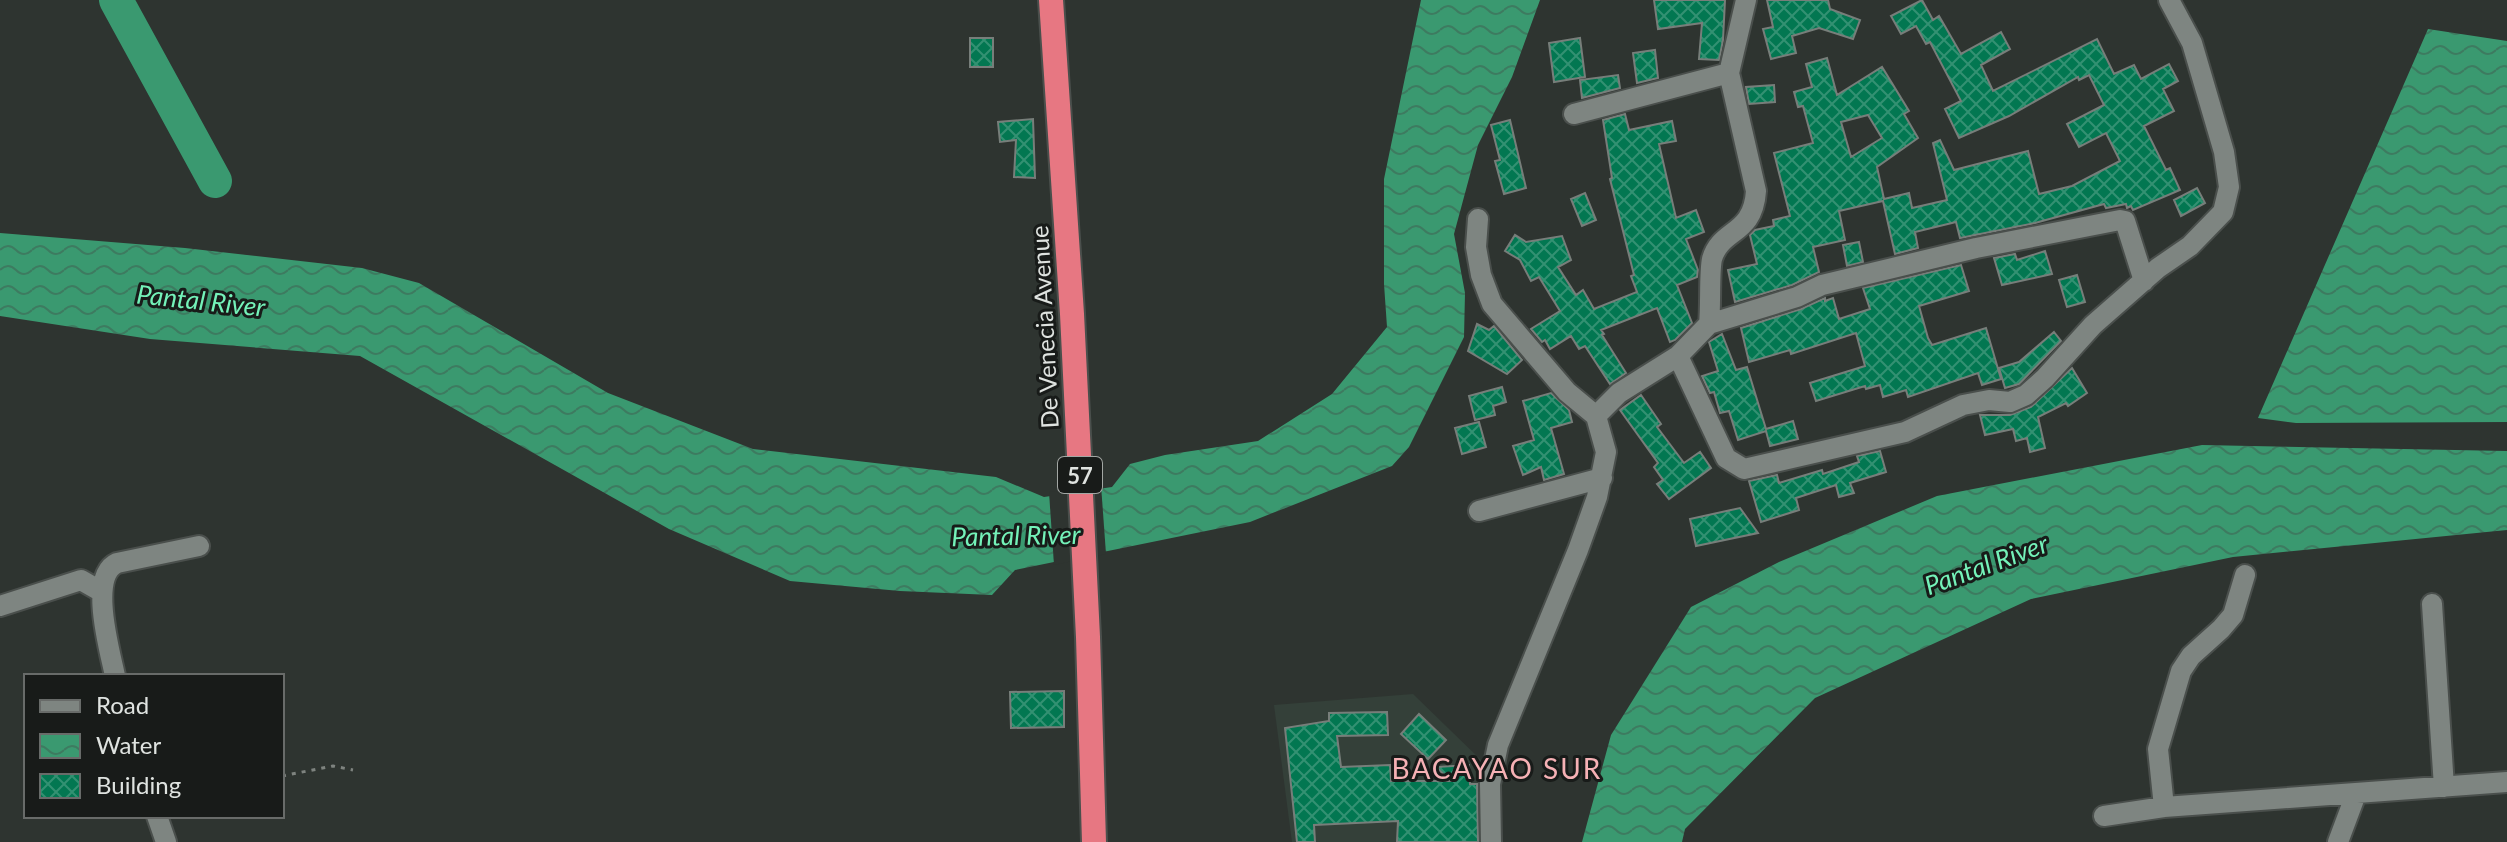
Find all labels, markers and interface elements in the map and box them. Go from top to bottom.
street label: De Venecia Avenue [1024,225,1064,429]
water label: Pantal River [135,277,268,323]
road number: 57 [1058,457,1102,493]
water label: Pantal River [951,518,1082,552]
water label: Pantal River [1920,526,2053,601]
legend [24,674,284,818]
text: Road [96,690,149,719]
text: Water [96,730,161,759]
district label: BACAYAO SUR [1392,751,1602,785]
text: Building [96,770,181,799]

